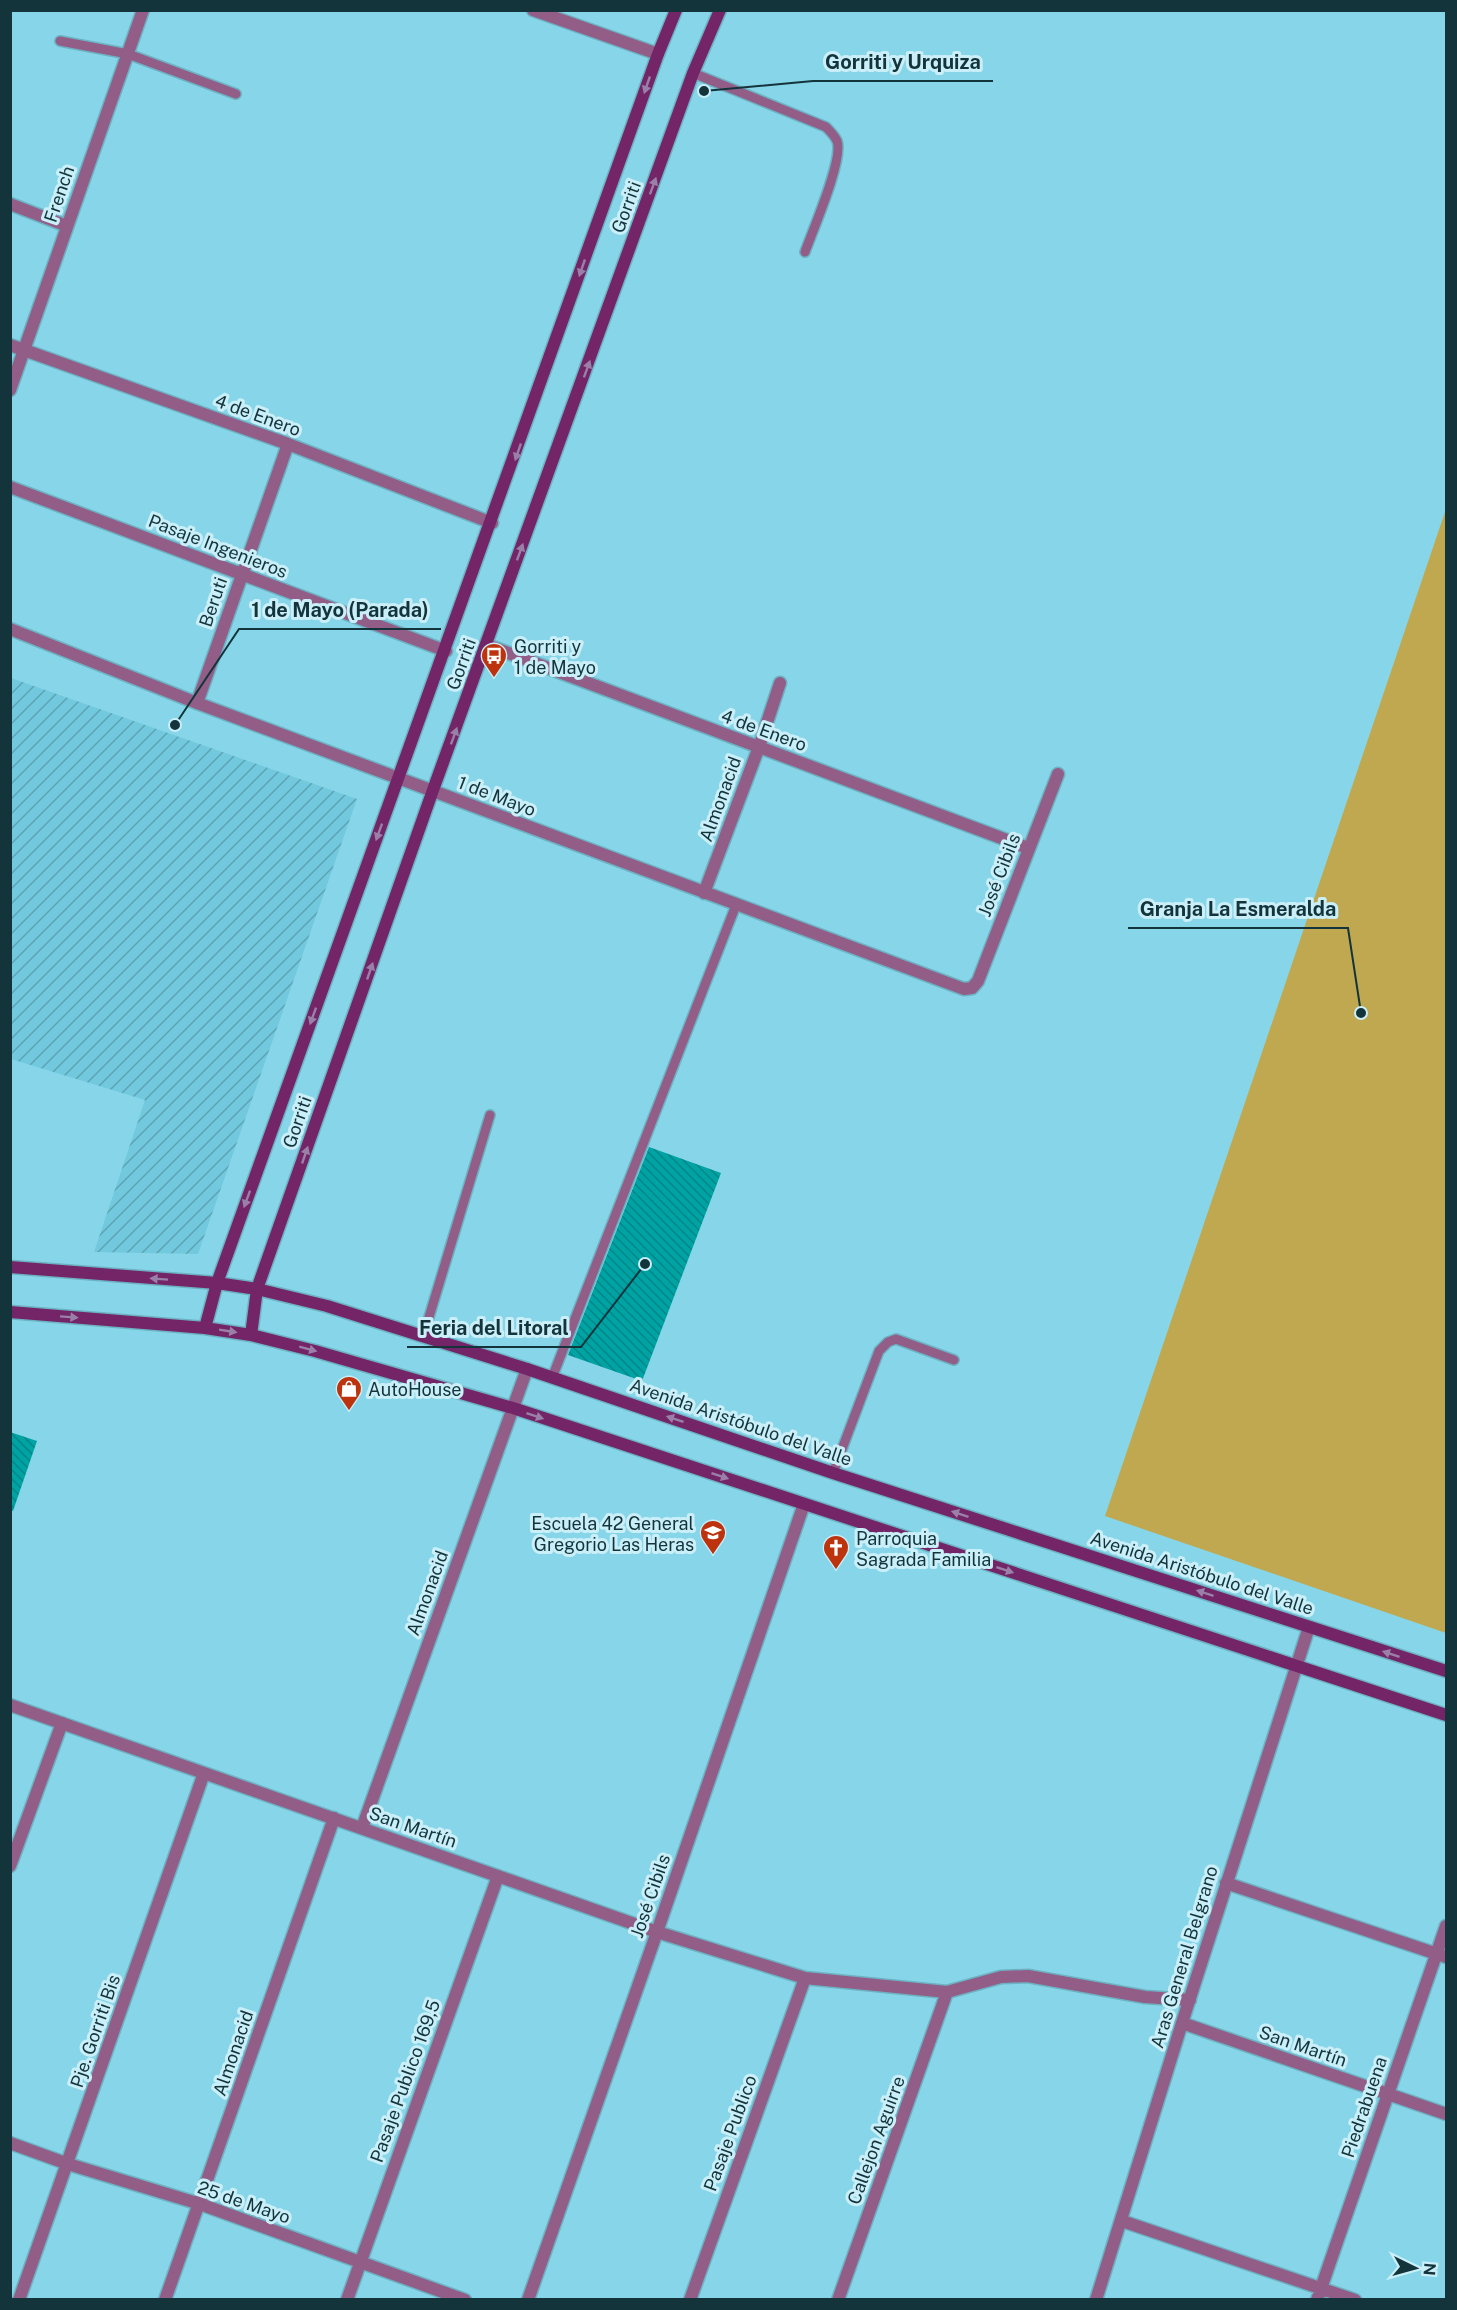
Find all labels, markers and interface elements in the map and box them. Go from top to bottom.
callout: Gorriti y Urquiza [813,43,993,81]
text: Gorriti y Urquiza [825,50,981,74]
one-way arrow [642,76,652,94]
street label: French [40,163,78,225]
one-way arrow [648,176,658,194]
street label: Gorriti [607,178,645,236]
one-way arrow [577,259,587,277]
one-way arrow [582,360,592,378]
street label: 4 de Enero [212,390,304,440]
one-way arrow [512,443,522,461]
street label: Pasaje Ingenieros [146,510,290,582]
one-way arrow [516,543,526,561]
street label: Beruti [195,574,231,630]
callout: 1 de Mayo (Parada) [239,591,441,629]
text: 1 de Mayo (Parada) [251,598,429,622]
street label: Gorriti [442,635,480,693]
place label: Gorriti y 1 de Mayo [514,636,596,678]
bus stop icon: Gorriti y 1 de Mayo [479,641,509,679]
street label: 4 de Enero [718,705,810,755]
one-way arrow [449,726,459,744]
street label: Almonacid [695,754,745,844]
street label: 1 de Mayo [455,772,539,820]
one-way arrow [373,823,383,841]
street label: José Cibils [974,831,1024,919]
callout: Granja La Esmeralda [1128,890,1348,928]
text: Granja La Esmeralda [1140,897,1336,921]
one-way arrow [365,962,375,980]
one-way arrow [307,1007,317,1025]
street label: Gorriti [278,1093,316,1151]
one-way arrow [300,1146,310,1164]
one-way arrow [242,1191,252,1209]
one-way arrow [149,1274,168,1283]
callout: Feria del Litoral [407,1309,581,1347]
one-way arrow [59,1312,78,1322]
text: Feria del Litoral [419,1316,569,1340]
one-way arrow [219,1327,238,1336]
one-way arrow [298,1345,317,1355]
shop icon: AutoHouse [334,1374,364,1412]
street label: Avenida Aristóbulo del Valle [627,1374,855,1470]
place label: AutoHouse [368,1379,461,1400]
one-way arrow [526,1411,544,1421]
one-way arrow [666,1414,684,1423]
one-way arrow [711,1472,729,1482]
one-way arrow [951,1509,969,1518]
place label: Escuela 42 General Gregorio Las Heras [531,1513,694,1555]
school or university icon: Escuela 42 General Gregorio Las Heras [698,1518,728,1556]
street label: Avenida Aristóbulo del Valle [1088,1527,1316,1619]
place label: Parroquia Sagrada Familia [856,1528,991,1570]
church icon: Parroquia Sagrada Familia [821,1533,851,1571]
street label: Almonacid [402,1548,452,1638]
one-way arrow [996,1566,1014,1575]
one-way arrow [1196,1588,1214,1597]
one-way arrow [1382,1648,1400,1658]
street label: San Martín [366,1802,460,1852]
street label: José Cibils [626,1851,674,1941]
street label: Aras General Belgrano [1146,1863,1222,2051]
street label: Pje. Gorriti Bis [66,1972,124,2090]
street label: Pasaje Publico 169,5 [366,1997,444,2165]
street label: Almonacid [209,2007,257,2099]
street label: San Martín [1256,2021,1350,2071]
street label: Piedrabuena [1337,2054,1391,2160]
street label: Pasaje Publico [699,2072,761,2194]
street label: Callejon Aguirre [843,2073,909,2207]
street label: 25 de Mayo [195,2176,293,2228]
north arrow [1385,2238,1445,2298]
text: N [1419,2262,1439,2276]

